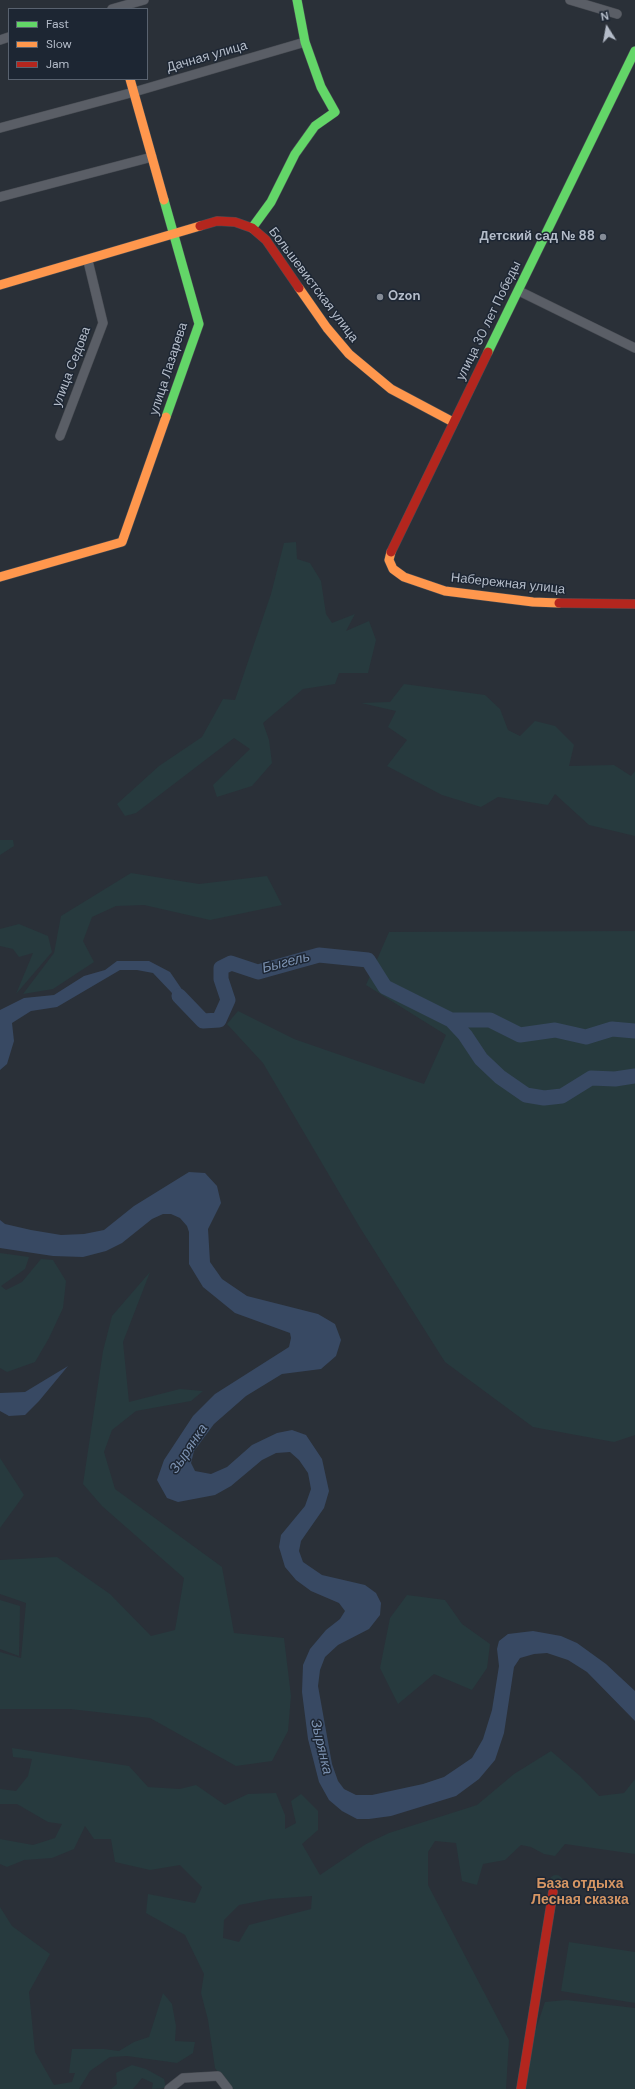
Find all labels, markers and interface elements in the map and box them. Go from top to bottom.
legend [8,8,148,80]
north arrow [587,8,627,48]
text: N [599,9,610,24]
text: Fast [46,16,69,32]
text: Slow [46,36,72,52]
street label: Дачная улица [165,38,249,76]
text: Jam [46,56,69,72]
street label: Большевистская улица [265,224,361,346]
place label: Детский сад № 88 [480,229,595,245]
marker: Детский сад № 88 [598,232,608,242]
street label: улица 30 лет Победы [453,259,525,383]
place label: Ozon [388,289,421,305]
marker: Ozon [375,292,385,302]
street label: улица Лазарева [147,321,191,417]
street label: улица Седова [50,325,94,409]
street label: Набережная улица [450,570,566,598]
water label: Быгель [260,949,312,977]
water label: Зырянка [166,1421,212,1477]
water label: Зырянка [307,1718,335,1776]
district label: База отдыха Лесная сказка [531,1876,629,1908]

